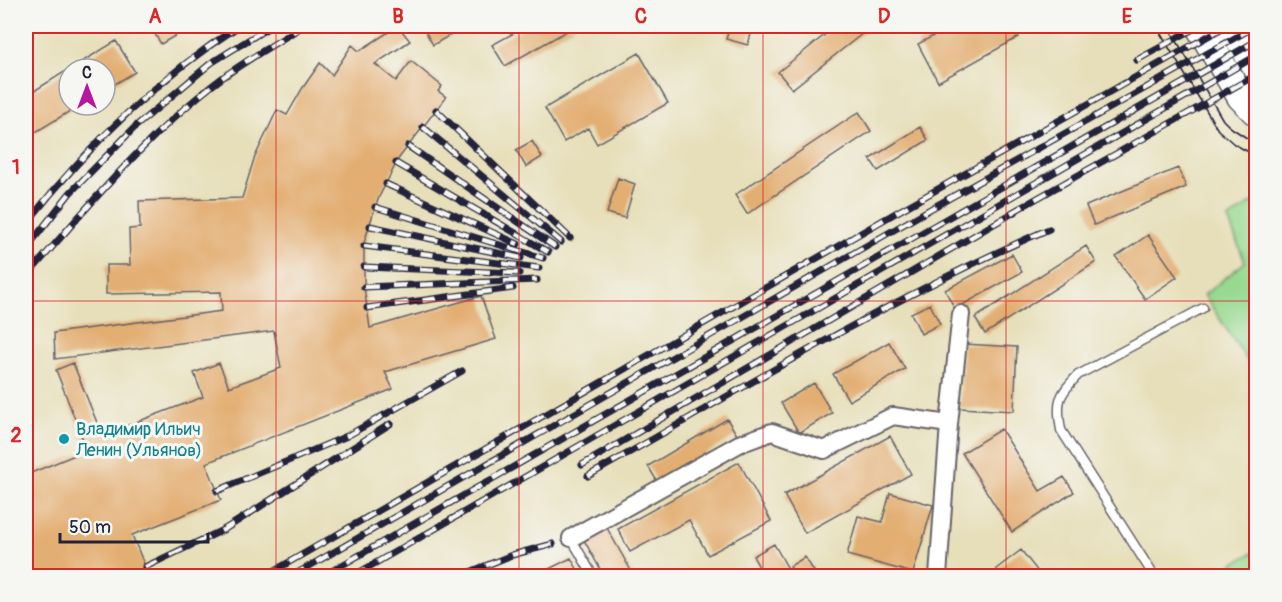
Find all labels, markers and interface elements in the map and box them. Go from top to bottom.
text: A [149,4,162,29]
text: B [392,4,404,29]
text: C [635,4,647,29]
text: D [878,4,891,29]
text: E [1122,4,1133,29]
north arrow [57,57,117,117]
text: С [82,63,92,83]
text: 1 [12,155,20,180]
place label: Владимир Ильич Ленин (Ульянов) [75,418,202,462]
text: 2 [10,423,22,448]
marker: Владимир Ильич Ленин (Ульянов) [57,432,71,446]
scale bar [60,506,208,544]
text: 50 m [69,516,111,539]

